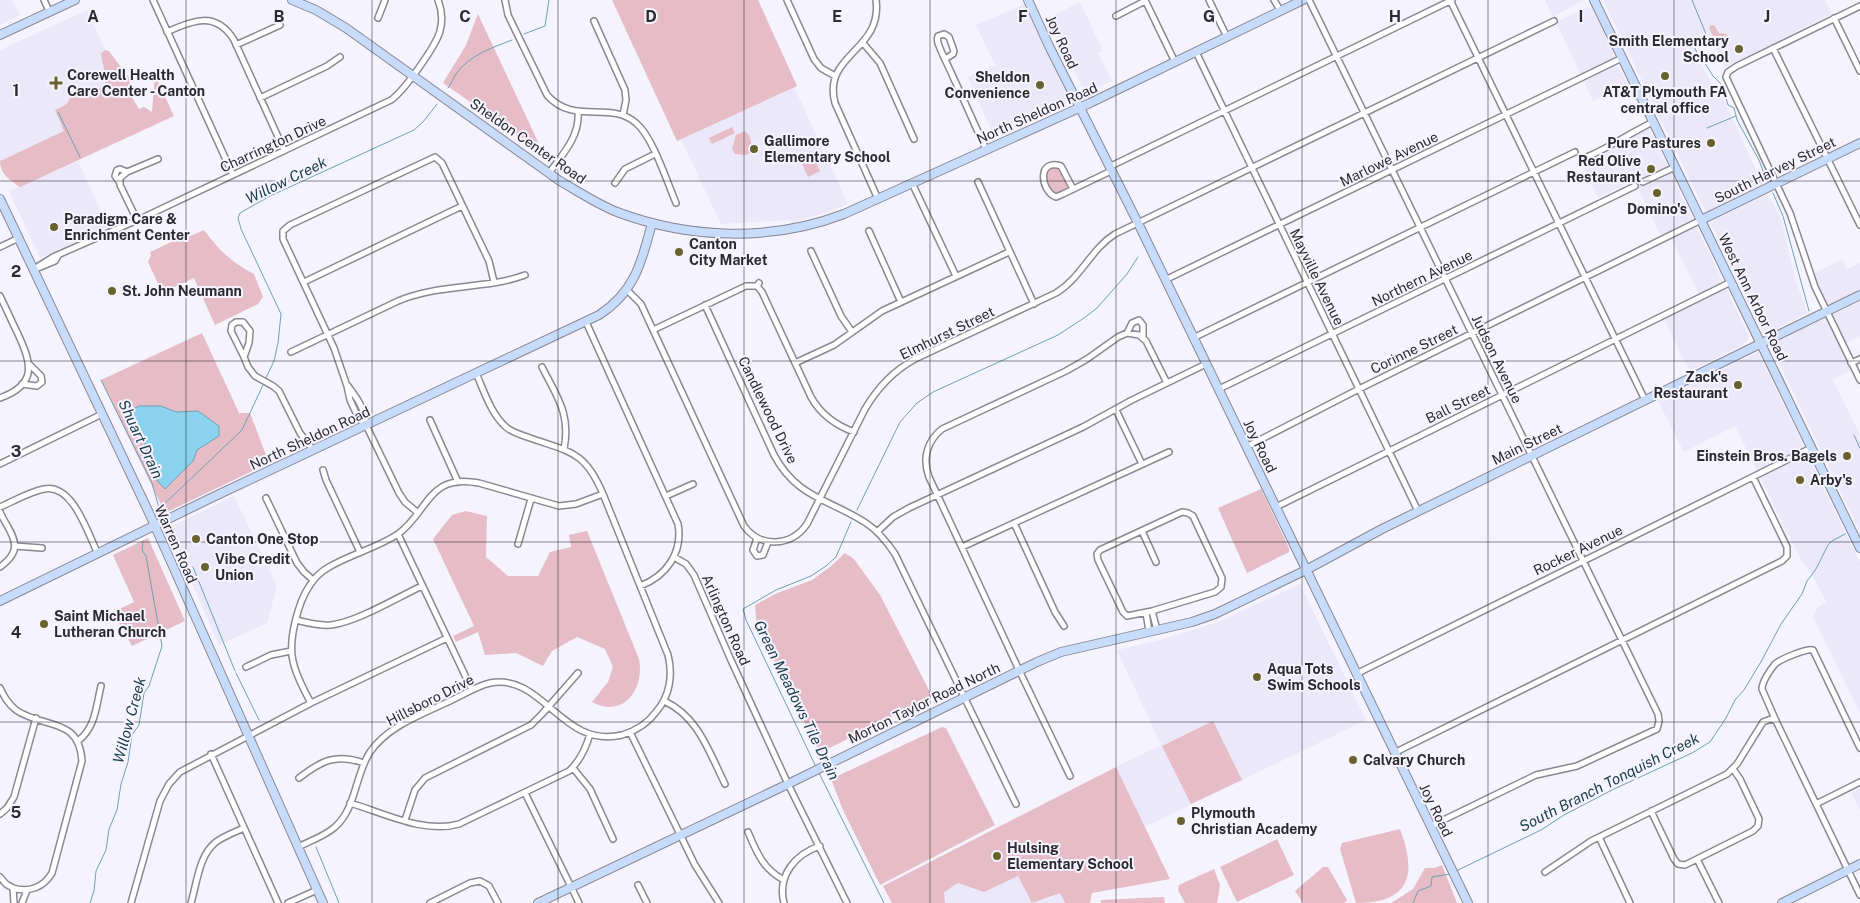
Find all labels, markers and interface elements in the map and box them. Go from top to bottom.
text: A [87,7,99,26]
text: B [274,7,285,26]
text: C [459,7,471,26]
text: D [645,7,657,26]
text: E [832,7,842,26]
text: F [1018,7,1028,26]
text: G [1203,7,1215,26]
text: H [1389,7,1401,26]
text: I [1579,7,1583,26]
text: J [1764,7,1770,26]
street label: Joy Road [1043,13,1081,71]
place label: Smith Elementary School [1608,33,1729,65]
marker: Smith Elementary School [1733,43,1745,55]
place label: Corewell Health Care Center - Canton [67,67,205,99]
place label: Sheldon Convenience [945,69,1030,101]
marker: AT&T Plymouth FA central office [1659,70,1671,82]
marker: Corewell Health Care Center - Canton [49,76,63,90]
street label: North Sheldon Road [974,79,1100,147]
marker: Sheldon Convenience [1034,79,1046,91]
text: 1 [13,81,19,100]
place label: AT&T Plymouth FA central office [1603,84,1727,116]
street label: Sheldon Center Road [467,95,589,187]
street label: Charrington Drive [218,112,329,176]
street label: Marlowe Avenue [1337,128,1441,190]
place label: Gallimore Elementary School [764,133,891,165]
street label: South Harvey Street [1712,134,1838,206]
place label: Pure Pastures [1607,135,1701,151]
marker: Pure Pastures [1705,137,1717,149]
marker: Gallimore Elementary School [748,143,760,155]
water label: Willow Creek [243,153,330,207]
place label: Red Olive Restaurant [1567,153,1641,185]
marker: Red Olive Restaurant [1645,163,1657,175]
marker: Domino's [1651,187,1663,199]
place label: Domino's [1627,201,1687,217]
place label: Paradigm Care & Enrichment Center [64,211,190,243]
marker: Paradigm Care & Enrichment Center [48,221,60,233]
street label: Mayville Avenue [1287,226,1347,328]
street label: West Ann Arbor Road [1715,231,1791,363]
place label: Canton City Market [689,236,768,268]
marker: Canton City Market [673,246,685,258]
street label: Northern Avenue [1369,247,1475,309]
text: 2 [11,262,21,281]
place label: St. John Neumann [122,283,242,299]
marker: St. John Neumann [106,285,118,297]
street label: Elmhurst Street [897,303,997,363]
street label: Judson Avenue [1469,312,1525,406]
street label: Corinne Street [1368,321,1460,377]
street label: Candlewood Drive [735,354,801,466]
place label: Zack's Restaurant [1654,369,1728,401]
marker: Zack's Restaurant [1732,379,1744,391]
street label: Ball Street [1423,382,1493,426]
water label: Shuart Drain [115,397,167,481]
street label: North Sheldon Road [247,403,373,473]
street label: Joy Road [1240,417,1280,475]
street label: Main Street [1489,420,1565,468]
text: 3 [11,442,21,461]
place label: Einstein Bros. Bagels [1696,448,1837,464]
marker: Einstein Bros. Bagels [1841,450,1853,462]
place label: Arby's [1810,472,1852,488]
marker: Arby's [1794,474,1806,486]
street label: Warren Road [152,502,200,586]
street label: Rocker Avenue [1531,522,1625,578]
place label: Canton One Stop [206,531,319,547]
marker: Canton One Stop [190,533,202,545]
place label: Vibe Credit Union [215,551,291,583]
marker: Vibe Credit Union [199,561,211,573]
street label: Arlington Road [699,572,753,668]
place label: Saint Michael Lutheran Church [54,608,166,640]
water label: Green Meadows Tile Drain [751,617,843,783]
marker: Saint Michael Lutheran Church [38,618,50,630]
text: 4 [11,623,22,642]
street label: Morton Taylor Road North [845,659,1003,747]
place label: Aqua Tots Swim Schools [1267,661,1361,693]
street label: Hillsboro Drive [384,671,476,729]
marker: Aqua Tots Swim Schools [1251,671,1263,683]
water label: Willow Creek [109,674,149,765]
water label: South Branch Tonquish Creek [1516,729,1703,835]
place label: Calvary Church [1363,752,1465,768]
marker: Calvary Church [1347,754,1359,766]
street label: Joy Road [1416,781,1456,839]
text: 5 [11,803,22,822]
place label: Plymouth Christian Academy [1191,805,1317,837]
marker: Plymouth Christian Academy [1175,815,1187,827]
place label: Hulsing Elementary School [1007,840,1134,872]
marker: Hulsing Elementary School [991,850,1003,862]

